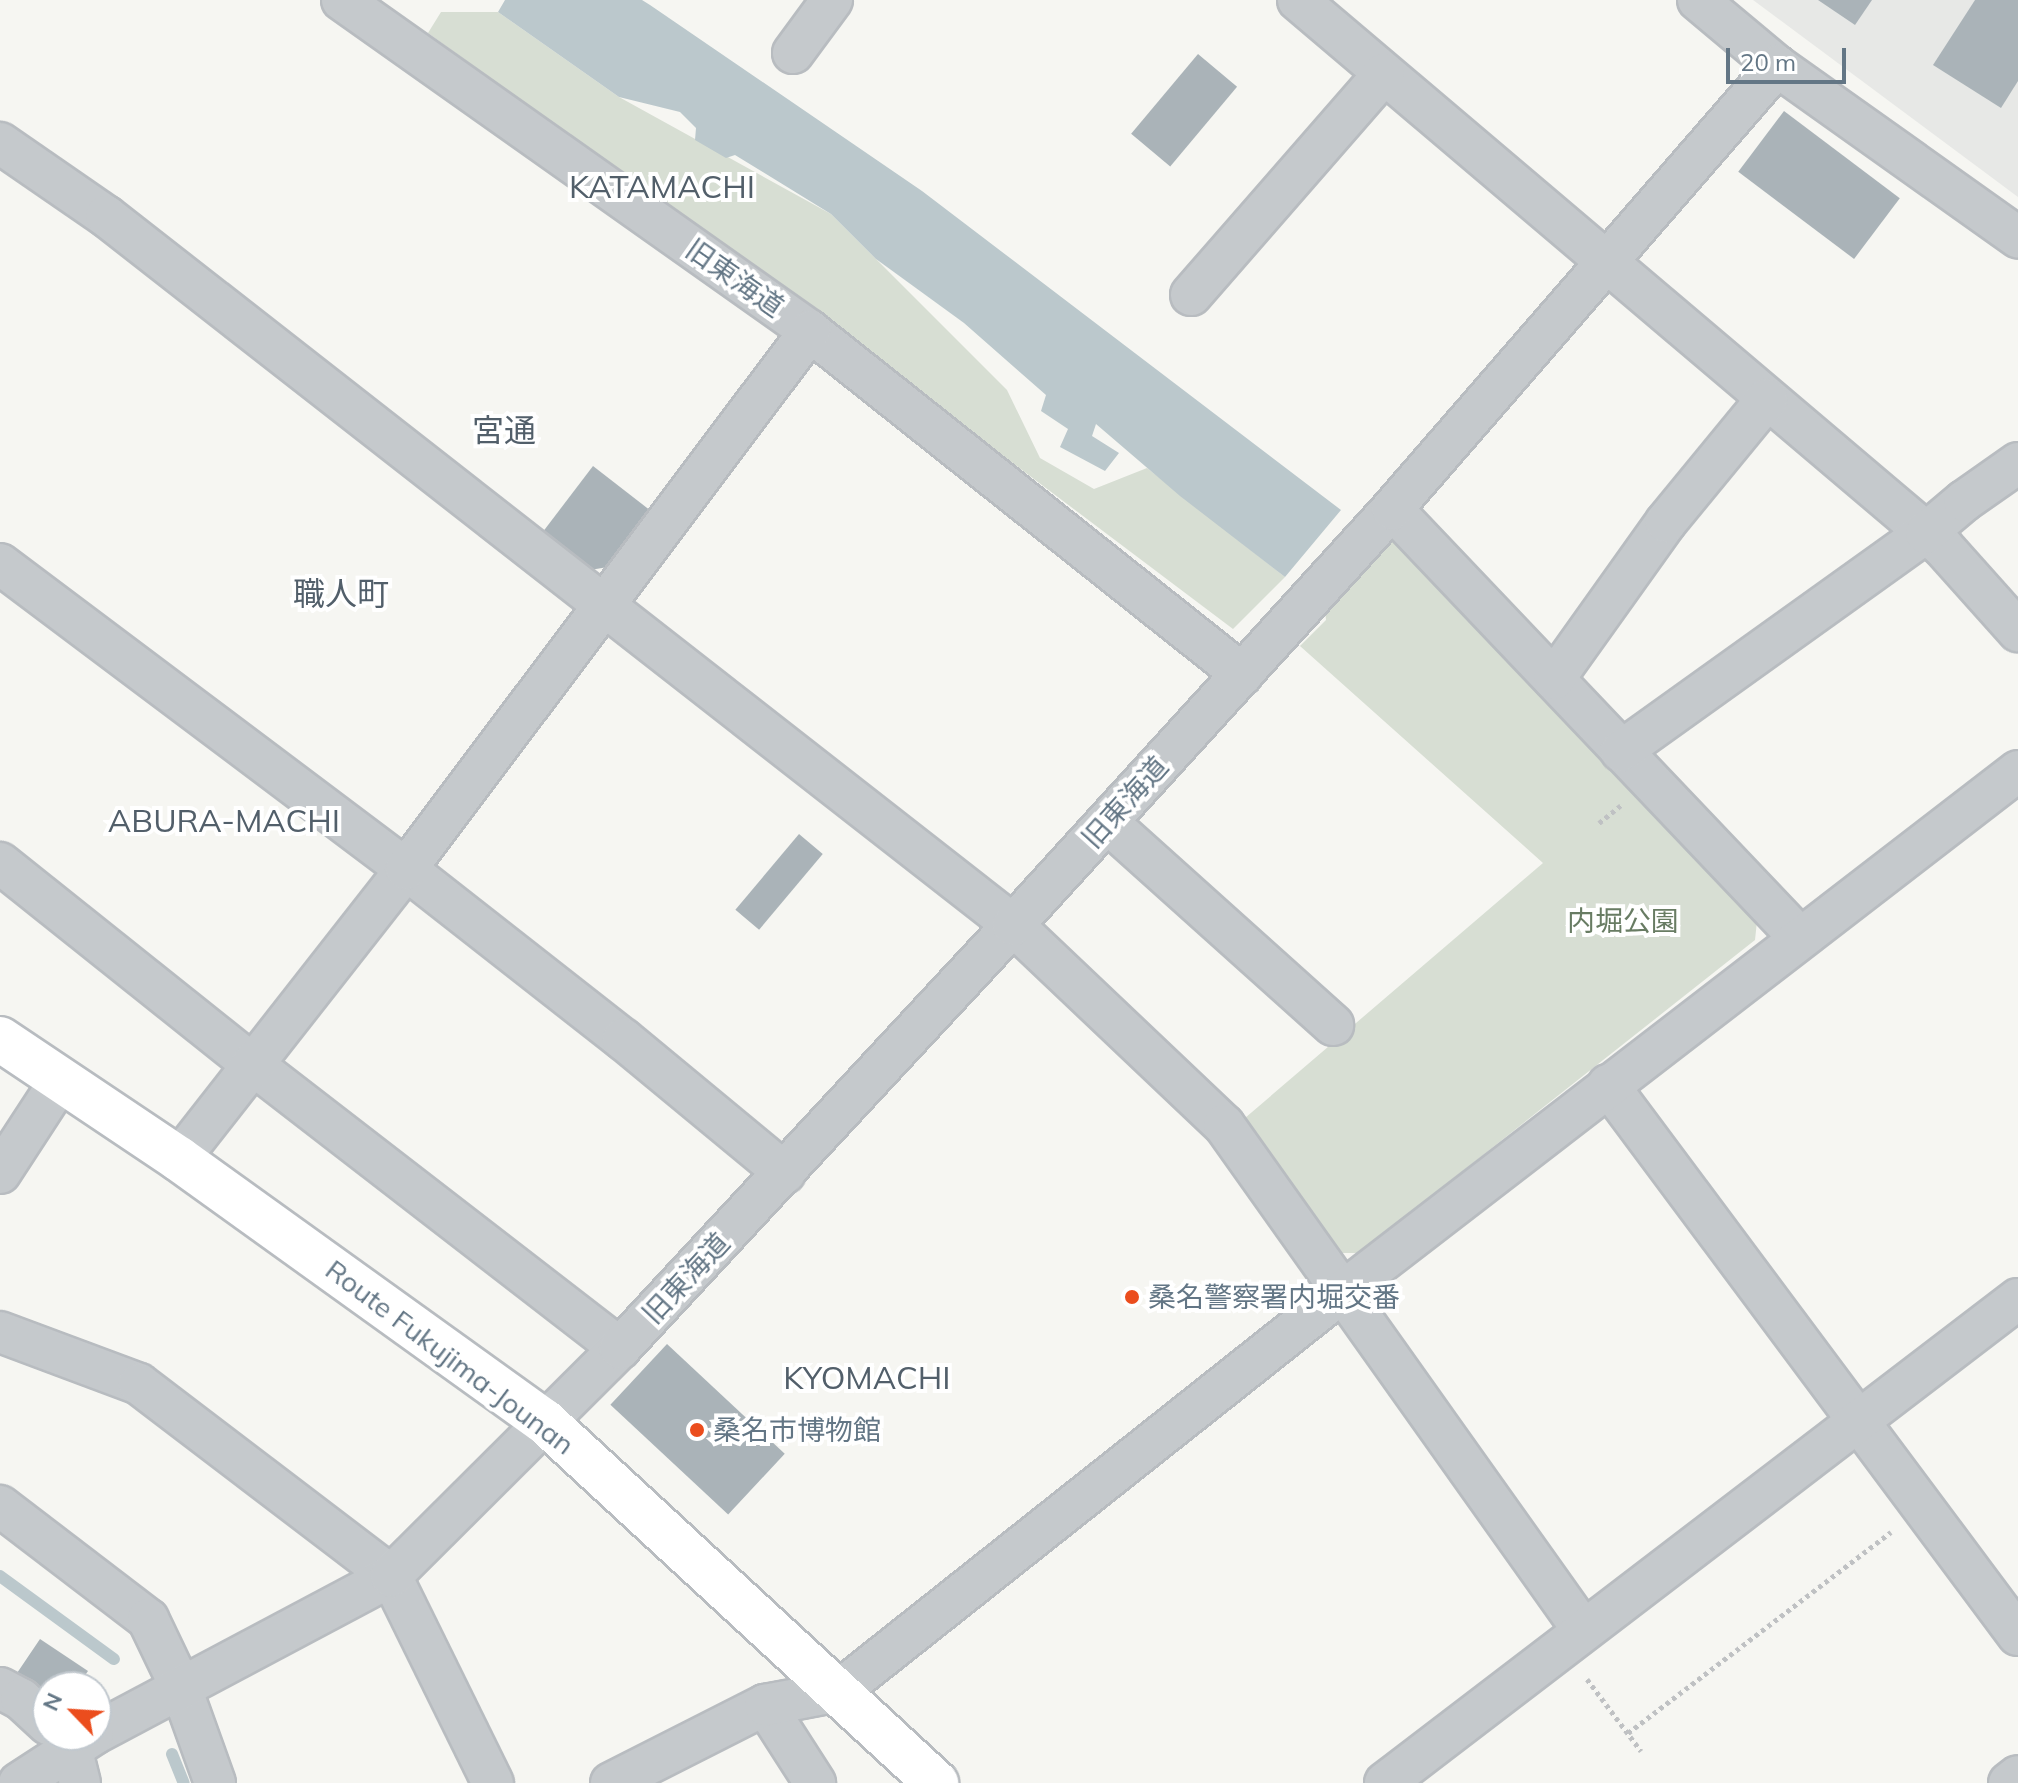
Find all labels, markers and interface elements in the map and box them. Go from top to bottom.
scale bar [1730,32,1850,82]
text: 20 m [1740,47,1796,77]
district label: KATAMACHI [560,167,764,205]
street label: 旧東海道 [679,232,791,324]
district label: 宮通 [472,411,536,449]
district label: 職人町 [293,574,389,612]
street label: 旧東海道 [1075,749,1175,855]
district label: ABURA-MACHI [97,801,351,839]
park label: 内堀公園 [1567,904,1679,938]
street label: 旧東海道 [636,1226,736,1330]
street label: Route Fukujima-Jounan [319,1253,581,1461]
place label: 桑名警察署内堀交番 [1148,1280,1400,1314]
marker: 桑名警察署内堀交番 [1123,1288,1141,1306]
district label: KYOMACHI [775,1358,959,1396]
place label: 桑名市博物館 [713,1413,881,1447]
marker: 桑名市博物館 [688,1421,706,1439]
north arrow [32,1671,112,1751]
text: N [36,1688,68,1715]

